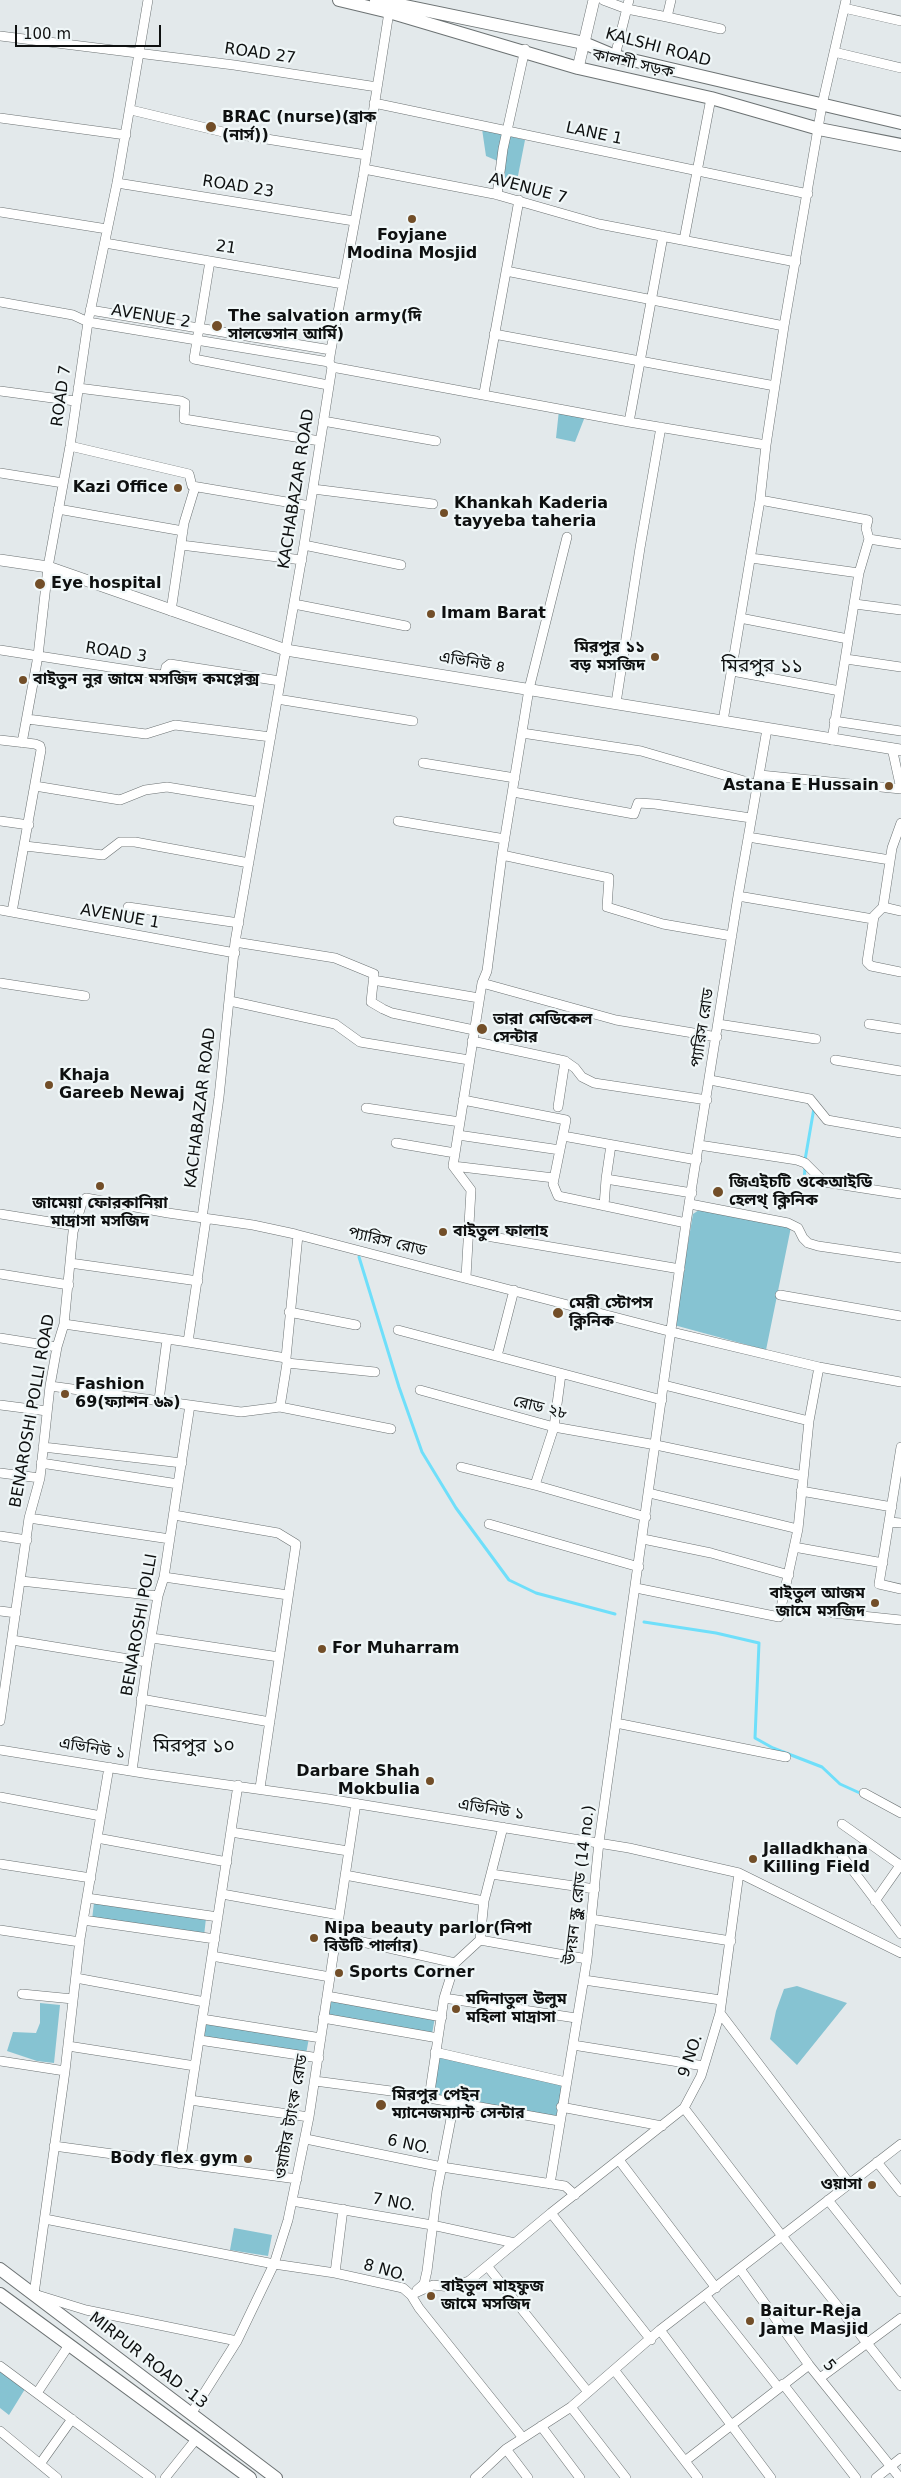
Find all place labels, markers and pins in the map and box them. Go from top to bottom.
place label: BRAC (nurse)(ব্রাক (নার্স)) [222,108,376,146]
marker: BRAC (nurse)(ব্রাক (নার্স)) [204,120,218,134]
marker: Foyjane Modina Mosjid [406,213,418,225]
place label: Foyjane Modina Mosjid [347,226,477,264]
place label: The salvation army(দি সালভেসান আর্মি) [228,307,422,345]
marker: The salvation army(দি সালভেসান আর্মি) [210,319,224,333]
place label: Kazi Office [73,478,168,498]
marker: Kazi Office [172,482,184,494]
place label: Khankah Kaderia tayyeba taheria [454,494,608,532]
marker: Khankah Kaderia tayyeba taheria [438,507,450,519]
place label: Eye hospital [51,574,162,594]
marker: Eye hospital [33,577,47,591]
place label: Imam Barat [441,604,546,624]
marker: Imam Barat [425,608,437,620]
place label: মিরপুর ১১ বড় মসজিদ [570,638,645,676]
marker: মিরপুর ১১ বড় মসজিদ [649,651,661,663]
place label: বাইতুন নুর জামে মসজিদ কমপ্লেক্স [33,670,259,690]
marker: বাইতুন নুর জামে মসজিদ কমপ্লেক্স [17,674,29,686]
place label: Astana E Hussain [723,776,879,796]
marker: Astana E Hussain [883,780,895,792]
place label: তারা মেডিকেল সেন্টার [493,1010,592,1048]
marker: তারা মেডিকেল সেন্টার [475,1022,489,1036]
place label: Khaja Gareeb Newaj [59,1066,185,1104]
marker: Khaja Gareeb Newaj [43,1079,55,1091]
place label: জিএইচটি ওকেআইডি হেলথ্ ক্লিনিক [729,1173,872,1211]
marker: জামেয়া ফোরকানিয়া মাদ্রাসা মসজিদ [94,1180,106,1192]
marker: জিএইচটি ওকেআইডি হেলথ্ ক্লিনিক [711,1185,725,1199]
place label: জামেয়া ফোরকানিয়া মাদ্রাসা মসজিদ [32,1194,168,1232]
place label: বাইতুল ফালাহ [453,1222,548,1242]
marker: বাইতুল ফালাহ [437,1226,449,1238]
place label: মেরী স্টোপস ক্লিনিক [569,1294,653,1332]
marker: মেরী স্টোপস ক্লিনিক [551,1306,565,1320]
place label: Fashion 69(ফ্যাশন ৬৯) [75,1375,181,1413]
marker: Fashion 69(ফ্যাশন ৬৯) [59,1388,71,1400]
place label: বাইতুল আজম জামে মসজিদ [769,1584,865,1622]
marker: বাইতুল আজম জামে মসজিদ [869,1597,881,1609]
place label: For Muharram [332,1639,459,1659]
marker: For Muharram [316,1643,328,1655]
place label: Darbare Shah Mokbulia [296,1762,420,1800]
marker: Darbare Shah Mokbulia [424,1775,436,1787]
place label: Jalladkhana Killing Field [763,1840,870,1878]
marker: Jalladkhana Killing Field [747,1853,759,1865]
place label: Nipa beauty parlor(নিপা বিউটি পার্লার) [324,1919,532,1957]
marker: Nipa beauty parlor(নিপা বিউটি পার্লার) [308,1932,320,1944]
place label: Sports Corner [349,1963,474,1983]
marker: Sports Corner [333,1967,345,1979]
place label: মদিনাতুল উলুম মহিলা মাদ্রাসা [466,1990,567,2028]
marker: মদিনাতুল উলুম মহিলা মাদ্রাসা [450,2003,462,2015]
place label: মিরপুর পেইন ম্যানেজম্যান্ট সেন্টার [392,2086,525,2124]
marker: মিরপুর পেইন ম্যানেজম্যান্ট সেন্টার [374,2098,388,2112]
place label: Body flex gym [110,2149,238,2169]
marker: Body flex gym [242,2153,254,2165]
place label: ওয়াসা [821,2175,862,2195]
marker: ওয়াসা [866,2179,878,2191]
place label: বাইতুল মাহফুজ জামে মসজিদ [441,2277,544,2315]
marker: বাইতুল মাহফুজ জামে মসজিদ [425,2290,437,2302]
place label: Baitur-Reja Jame Masjid [760,2302,869,2340]
marker: Baitur-Reja Jame Masjid [744,2315,756,2327]

